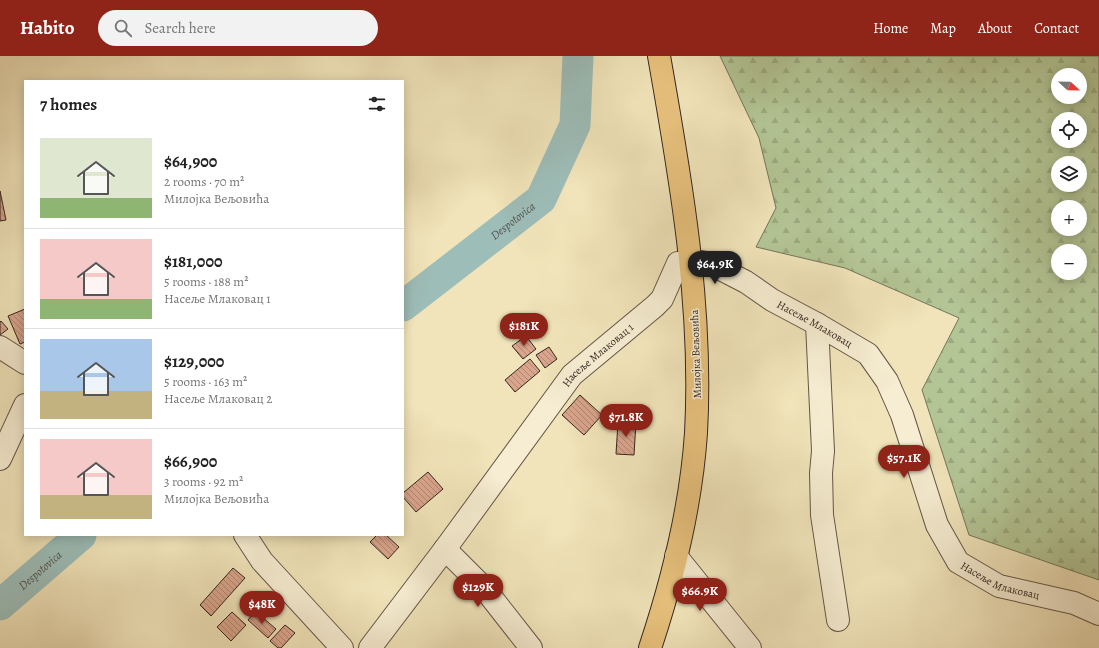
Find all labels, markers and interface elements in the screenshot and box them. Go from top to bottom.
search box [98,10,378,46]
text: Habito [20,15,74,41]
icon: search [112,17,134,39]
text: Search here [144,18,216,38]
text: Home [873,19,908,38]
text: Map [930,19,956,38]
text: About [978,19,1012,38]
text: Contact [1034,19,1079,38]
north arrow [1051,68,1087,104]
map controls [1051,68,1087,280]
text: 7 homes [40,93,97,116]
icon: filters [366,93,388,115]
button: locate [1051,112,1087,148]
text: $64,900 [164,150,217,173]
icon: home [72,154,120,202]
button: layers [1051,156,1087,192]
text: 2 rooms · 70 m² [164,173,244,190]
text: Милојка Вељовића [164,190,269,207]
water label: Despotovica [487,198,539,243]
button: + [1051,200,1087,236]
button: − [1051,244,1087,280]
text: $181,000 [164,250,222,273]
pin: $64.9K [682,251,748,285]
icon: home [72,255,120,303]
text: $64.9K [697,255,733,272]
text: 5 rooms · 188 m² [164,273,248,290]
text: Насеље Млаковац 1 [164,290,271,307]
street label: Насеље Млаковац [774,297,855,351]
street label: Милојка Вељовића [687,308,705,399]
pin: $181K [496,313,552,347]
text: $181K [509,317,539,334]
street label: Насеље Млаковац 1 [558,319,637,390]
text: $129,000 [164,350,224,373]
icon: home [72,355,120,403]
text: 5 rooms · 163 m² [164,373,247,390]
text: Насеље Млаковац 2 [164,390,272,407]
pin: $71.8K [593,404,659,438]
text: $71.8K [609,408,643,425]
pin: $57.1K [871,445,937,479]
text: $57.1K [887,449,921,466]
text: $66,900 [164,450,217,473]
icon: home [72,455,120,503]
text: 3 rooms · 92 m² [164,473,243,490]
text: Милојка Вељовића [164,490,269,507]
water label: Despotovica [15,547,66,594]
street label: Насеље Млаковац [958,558,1041,602]
pin: $129K [450,574,506,608]
text: $129K [462,578,494,595]
pin: $66.9K [667,578,733,612]
text: $66.9K [682,582,718,599]
pin: $48K [238,591,286,625]
text: $48K [249,595,275,612]

